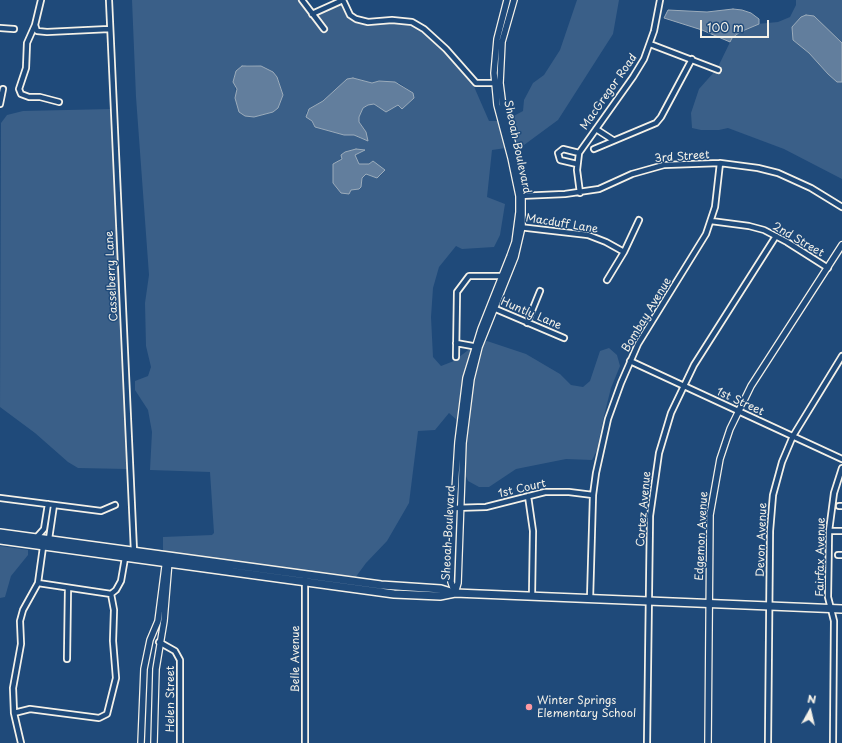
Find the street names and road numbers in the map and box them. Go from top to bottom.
street label: MacGregor Road [578,51,640,133]
street label: Sheoah Boulevard [501,99,533,195]
street label: 3rd Street [654,148,710,166]
street label: Macduff Lane [525,212,599,236]
street label: 2nd Street [770,220,826,260]
street label: Casselberry Lane [103,230,121,322]
street label: Bombay Avenue [620,275,674,355]
street label: Huntly Lane [498,295,564,333]
street label: 1st Street [714,385,766,419]
street label: Cortez Avenue [634,471,654,547]
street label: 1st Court [497,477,547,501]
street label: Sheoah Boulevard [440,485,458,581]
street label: Edgemon Avenue [693,491,711,581]
street label: Devon Avenue [754,503,770,577]
street label: Fairfax Avenue [814,517,828,597]
street label: Belle Avenue [289,626,303,692]
street label: Helen Street [164,666,178,732]

